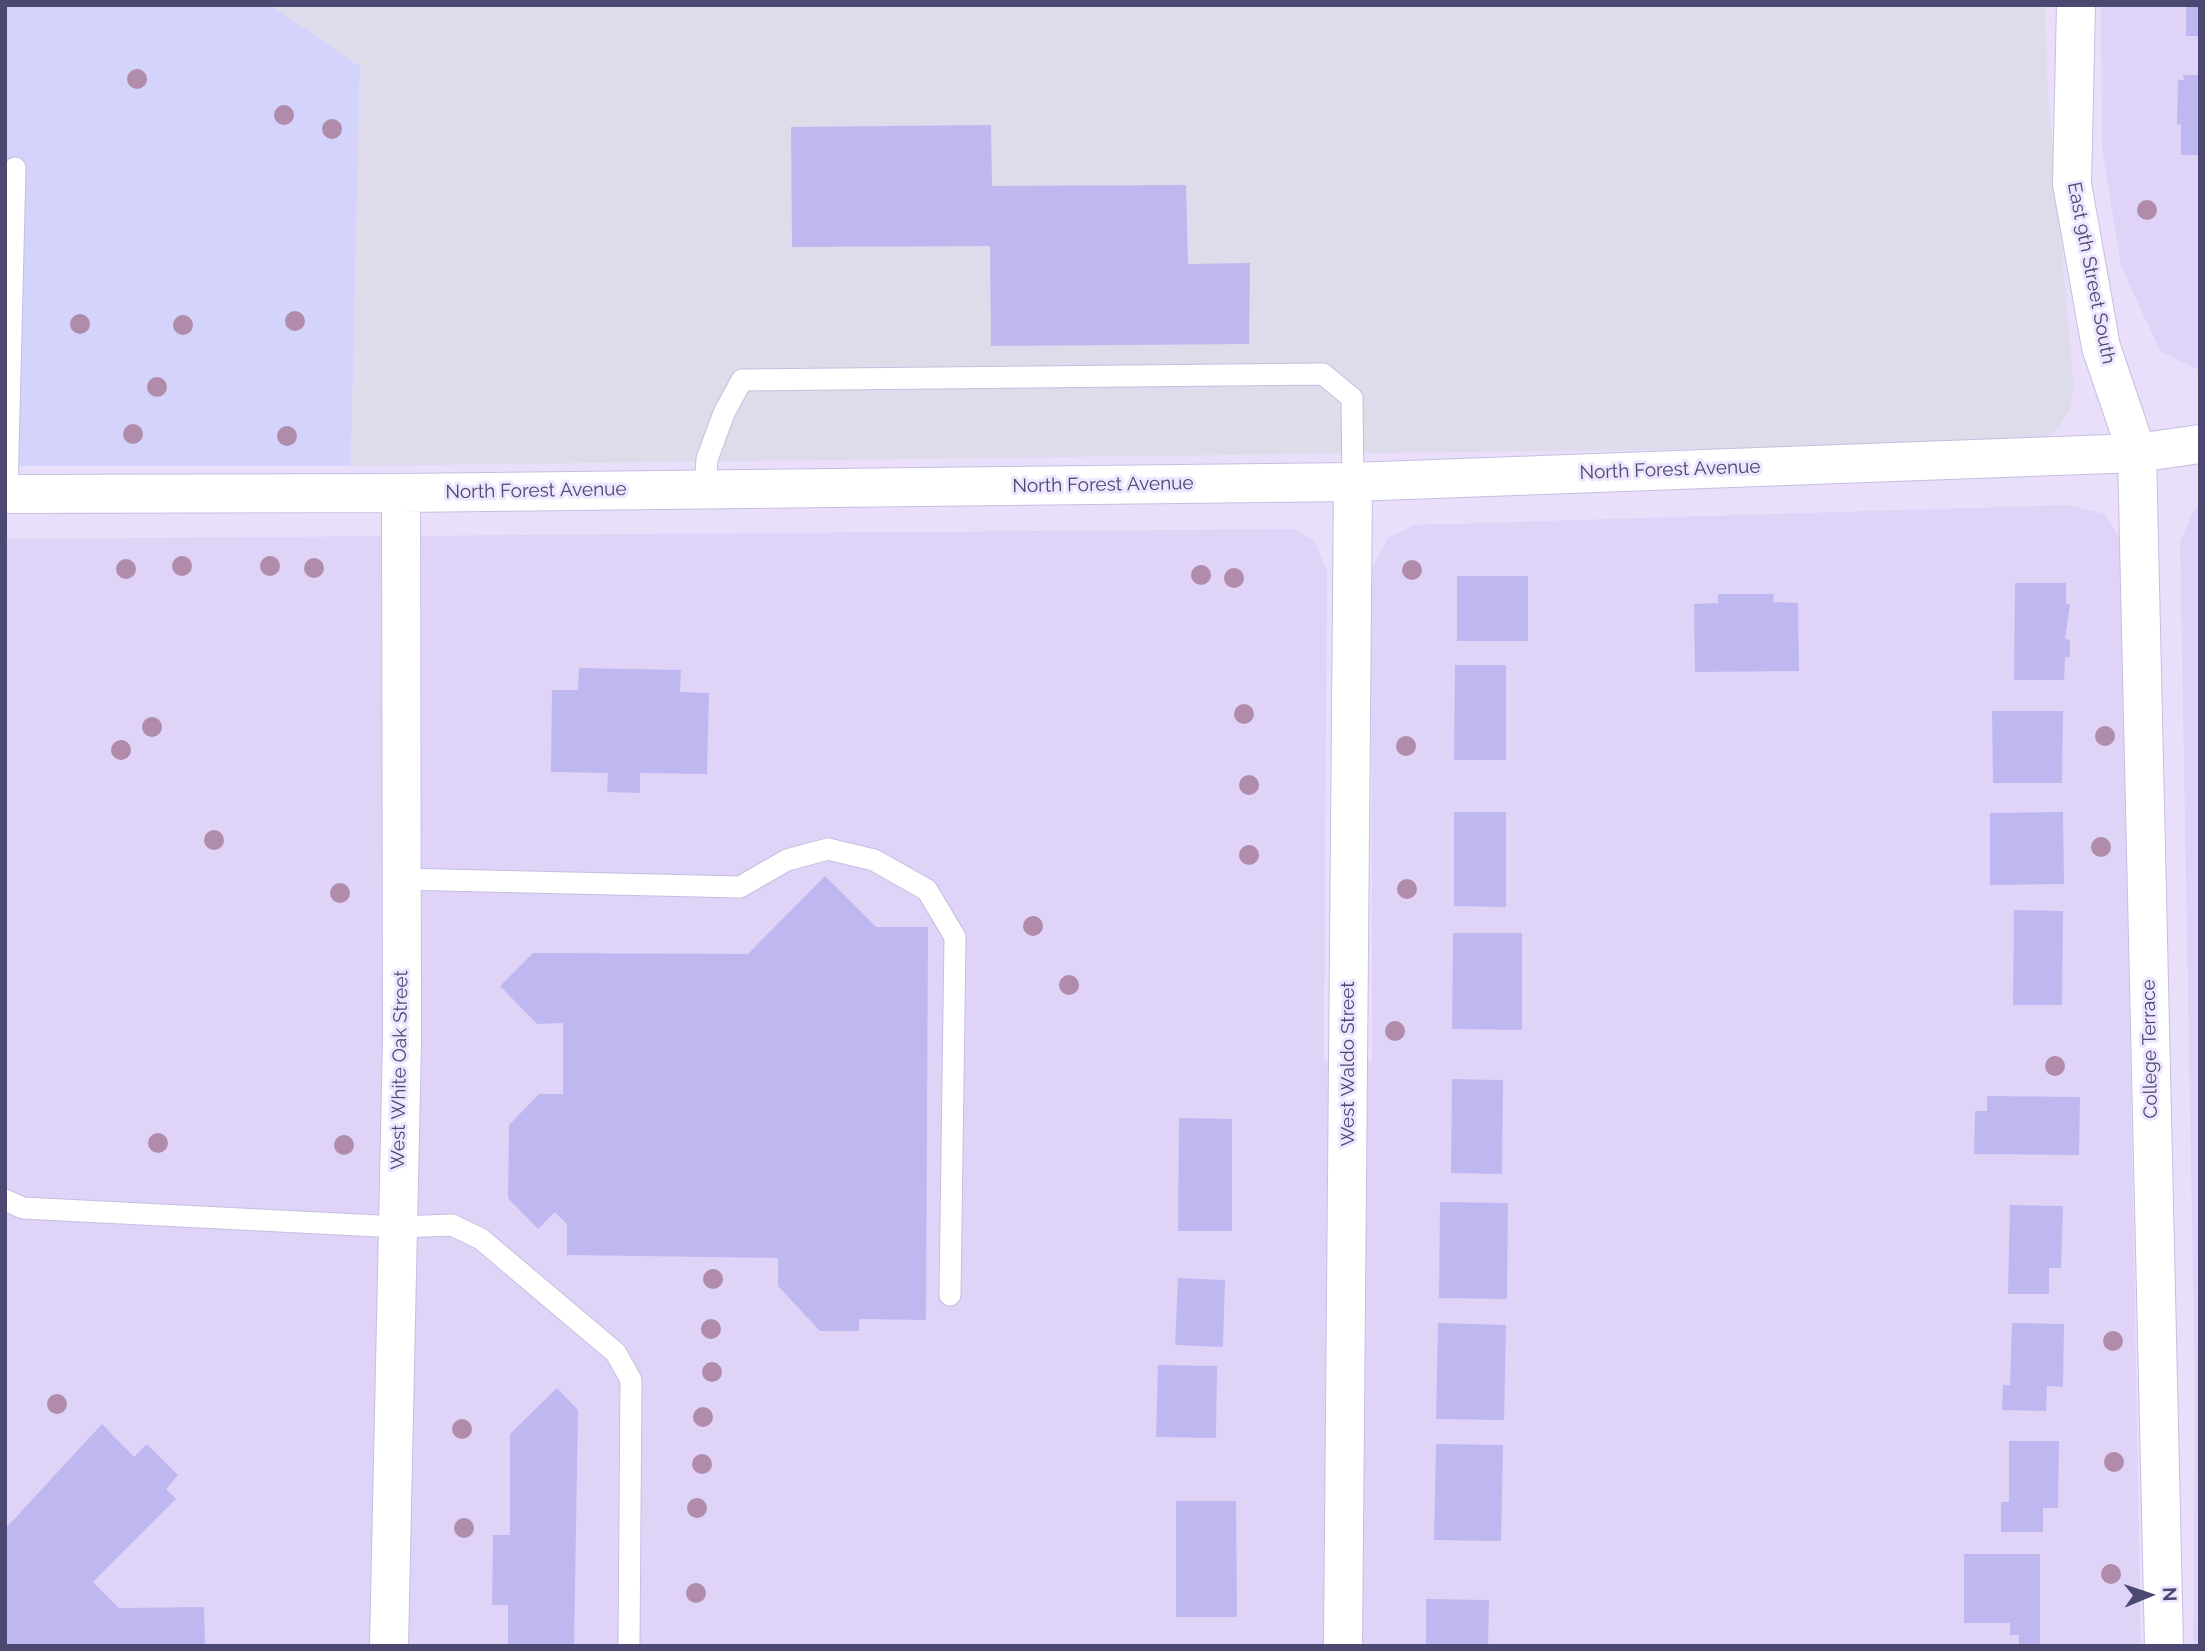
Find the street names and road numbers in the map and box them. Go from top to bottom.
street label: East 9th Street South [2062,180,2120,366]
street label: North Forest Avenue [1579,455,1761,485]
street label: North Forest Avenue [1012,472,1194,498]
street label: North Forest Avenue [445,478,627,504]
street label: West White Oak Street [387,970,413,1170]
street label: College Terrace [2137,979,2163,1119]
street label: West Waldo Street [1337,981,1359,1147]

